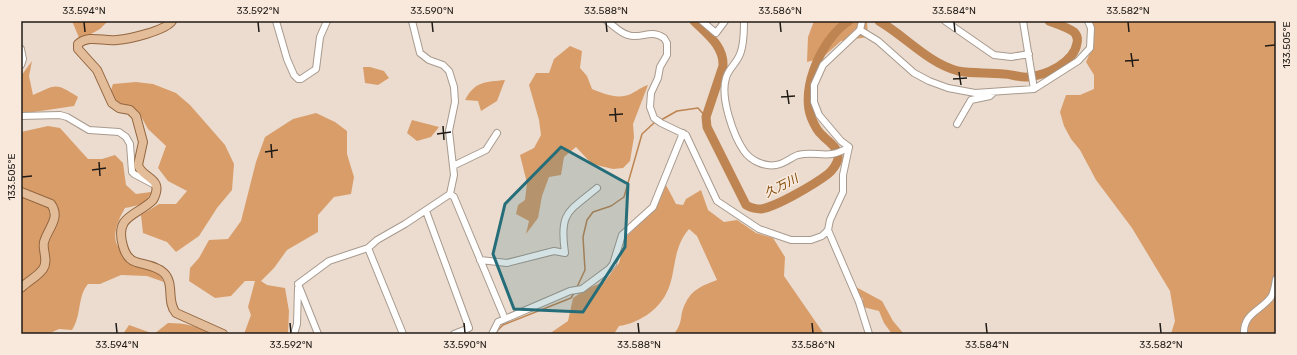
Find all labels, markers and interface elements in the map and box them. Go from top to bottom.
text: 33.594°N [62,5,106,17]
text: 33.592°N [236,5,280,17]
text: 33.590°N [410,5,454,17]
text: 33.588°N [584,5,628,17]
text: 33.586°N [758,5,802,17]
text: 33.584°N [932,5,976,17]
text: 33.582°N [1106,5,1150,17]
text: 133.505°E [1281,22,1293,69]
text: 133.505°E [6,154,18,201]
water label: 久万川 [762,171,802,200]
text: 33.594°N [95,339,139,351]
text: 33.592°N [269,339,313,351]
text: 33.590°N [443,339,487,351]
text: 33.588°N [617,339,661,351]
text: 33.586°N [791,339,835,351]
text: 33.584°N [965,339,1009,351]
text: 33.582°N [1139,339,1183,351]

